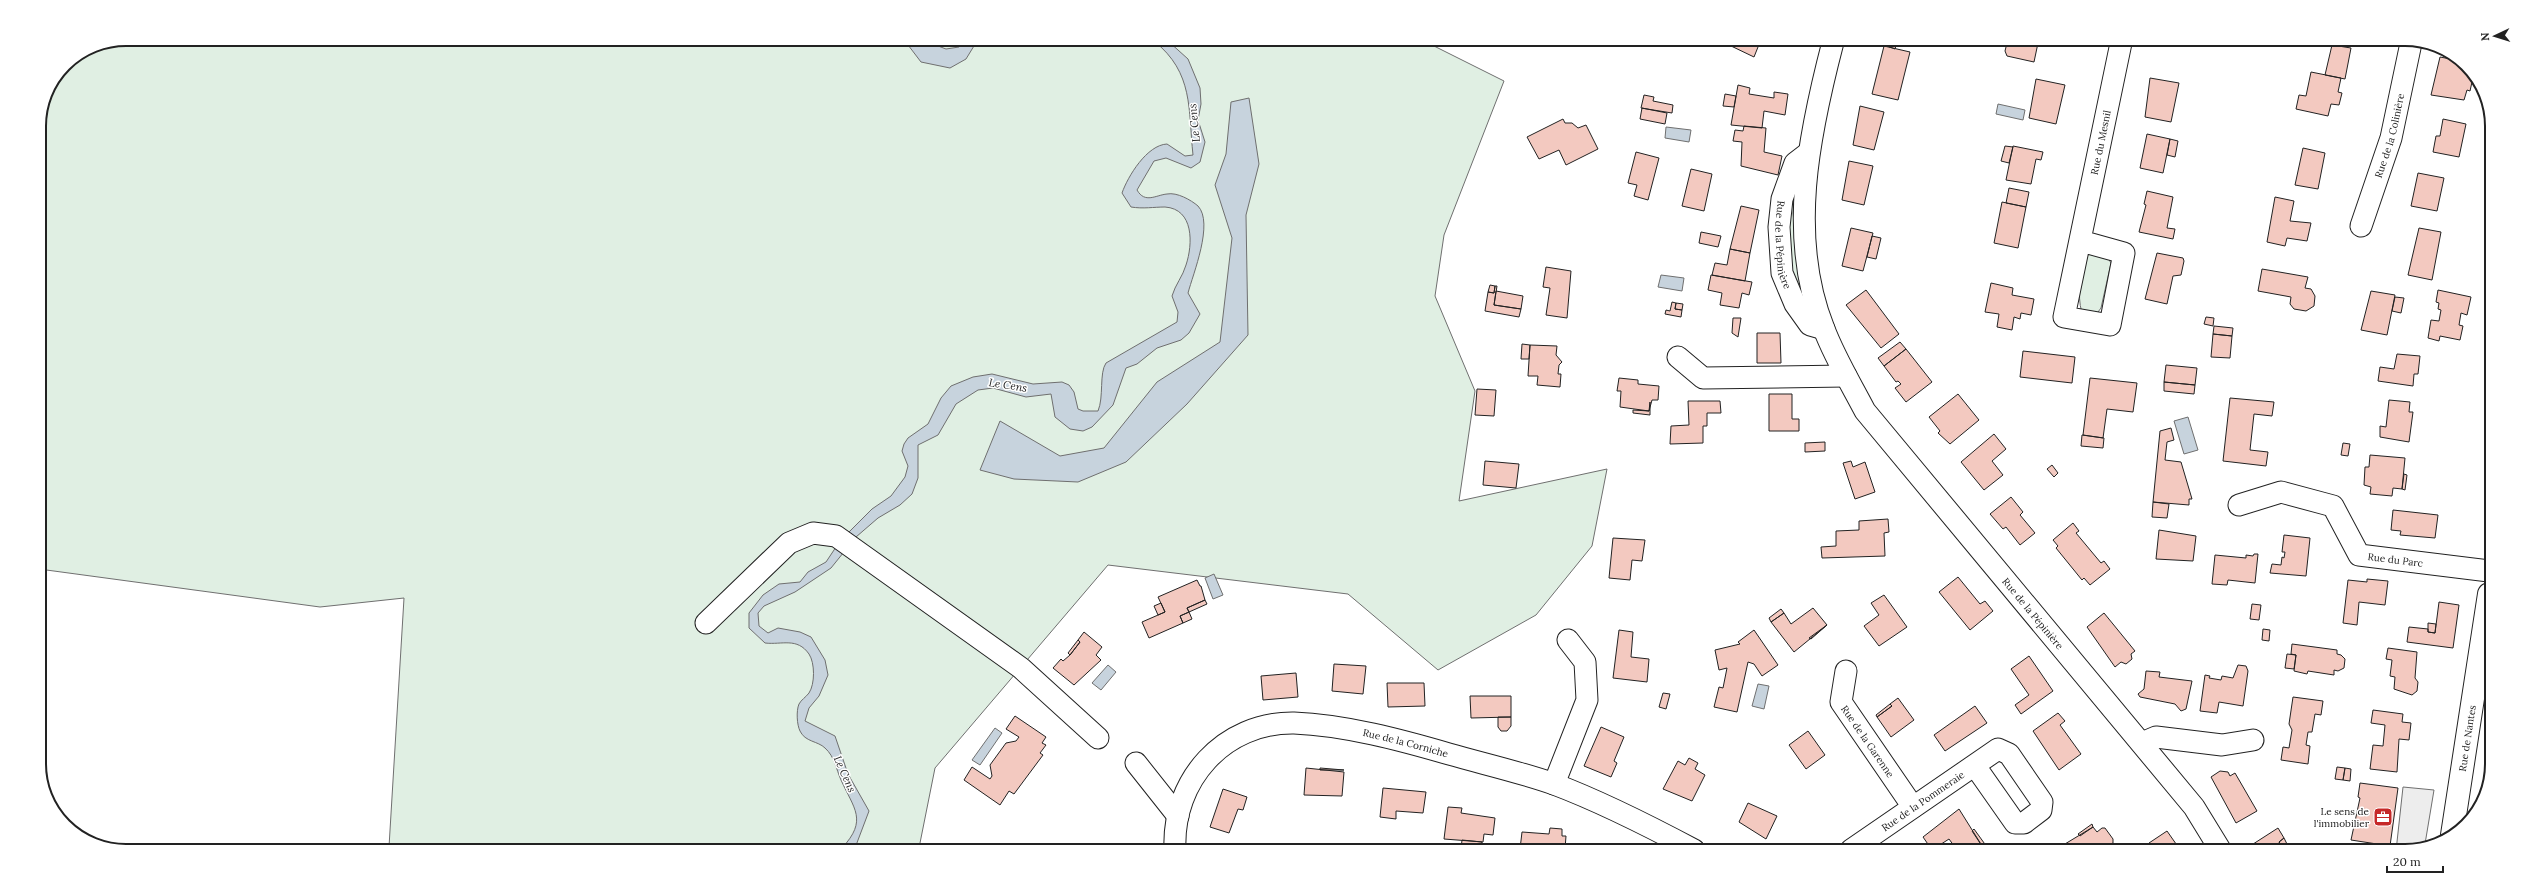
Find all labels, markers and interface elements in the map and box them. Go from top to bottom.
north arrow [2475,16,2515,56]
text: N [2478,31,2492,41]
street label: Rue de la Colinière [2371,91,2407,180]
water label: Le Cens [1185,103,1203,143]
street label: Rue du Mesnil [2087,109,2113,176]
street label: Rue de la Pépinière [1773,200,1795,291]
water label: Le Cens [988,375,1029,395]
street label: Rue du Parc [2367,550,2424,569]
street label: Rue de la Pépinière [2000,575,2067,652]
street label: Rue de la Garenne [1839,703,1898,780]
street label: Rue de Nantes [2455,704,2478,772]
street label: Rue de la Corniche [1362,726,1450,760]
water label: Le Cens [831,753,859,795]
street label: Rue de la Pommeraie [1879,767,1967,834]
place label: Le sens de l'immobilier [2314,805,2370,830]
office icon: Le sens de l'immobilier [2372,806,2394,828]
scale bar [2387,848,2443,874]
text: 20 m [2393,854,2421,869]

